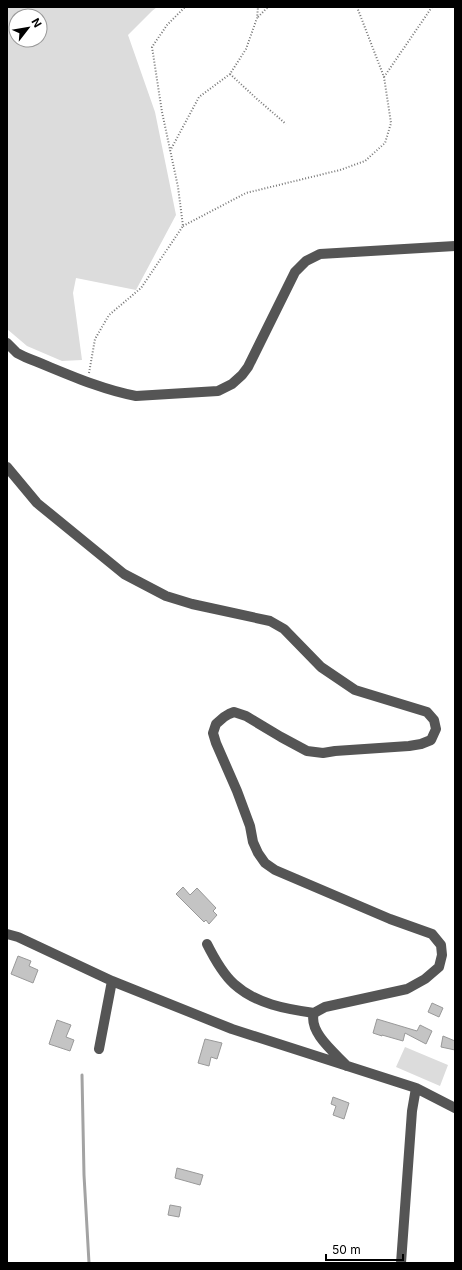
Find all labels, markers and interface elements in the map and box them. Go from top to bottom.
north arrow [8,8,48,48]
text: N [28,16,45,30]
scale bar [326,1236,403,1262]
text: 50 m [332,1242,361,1257]

